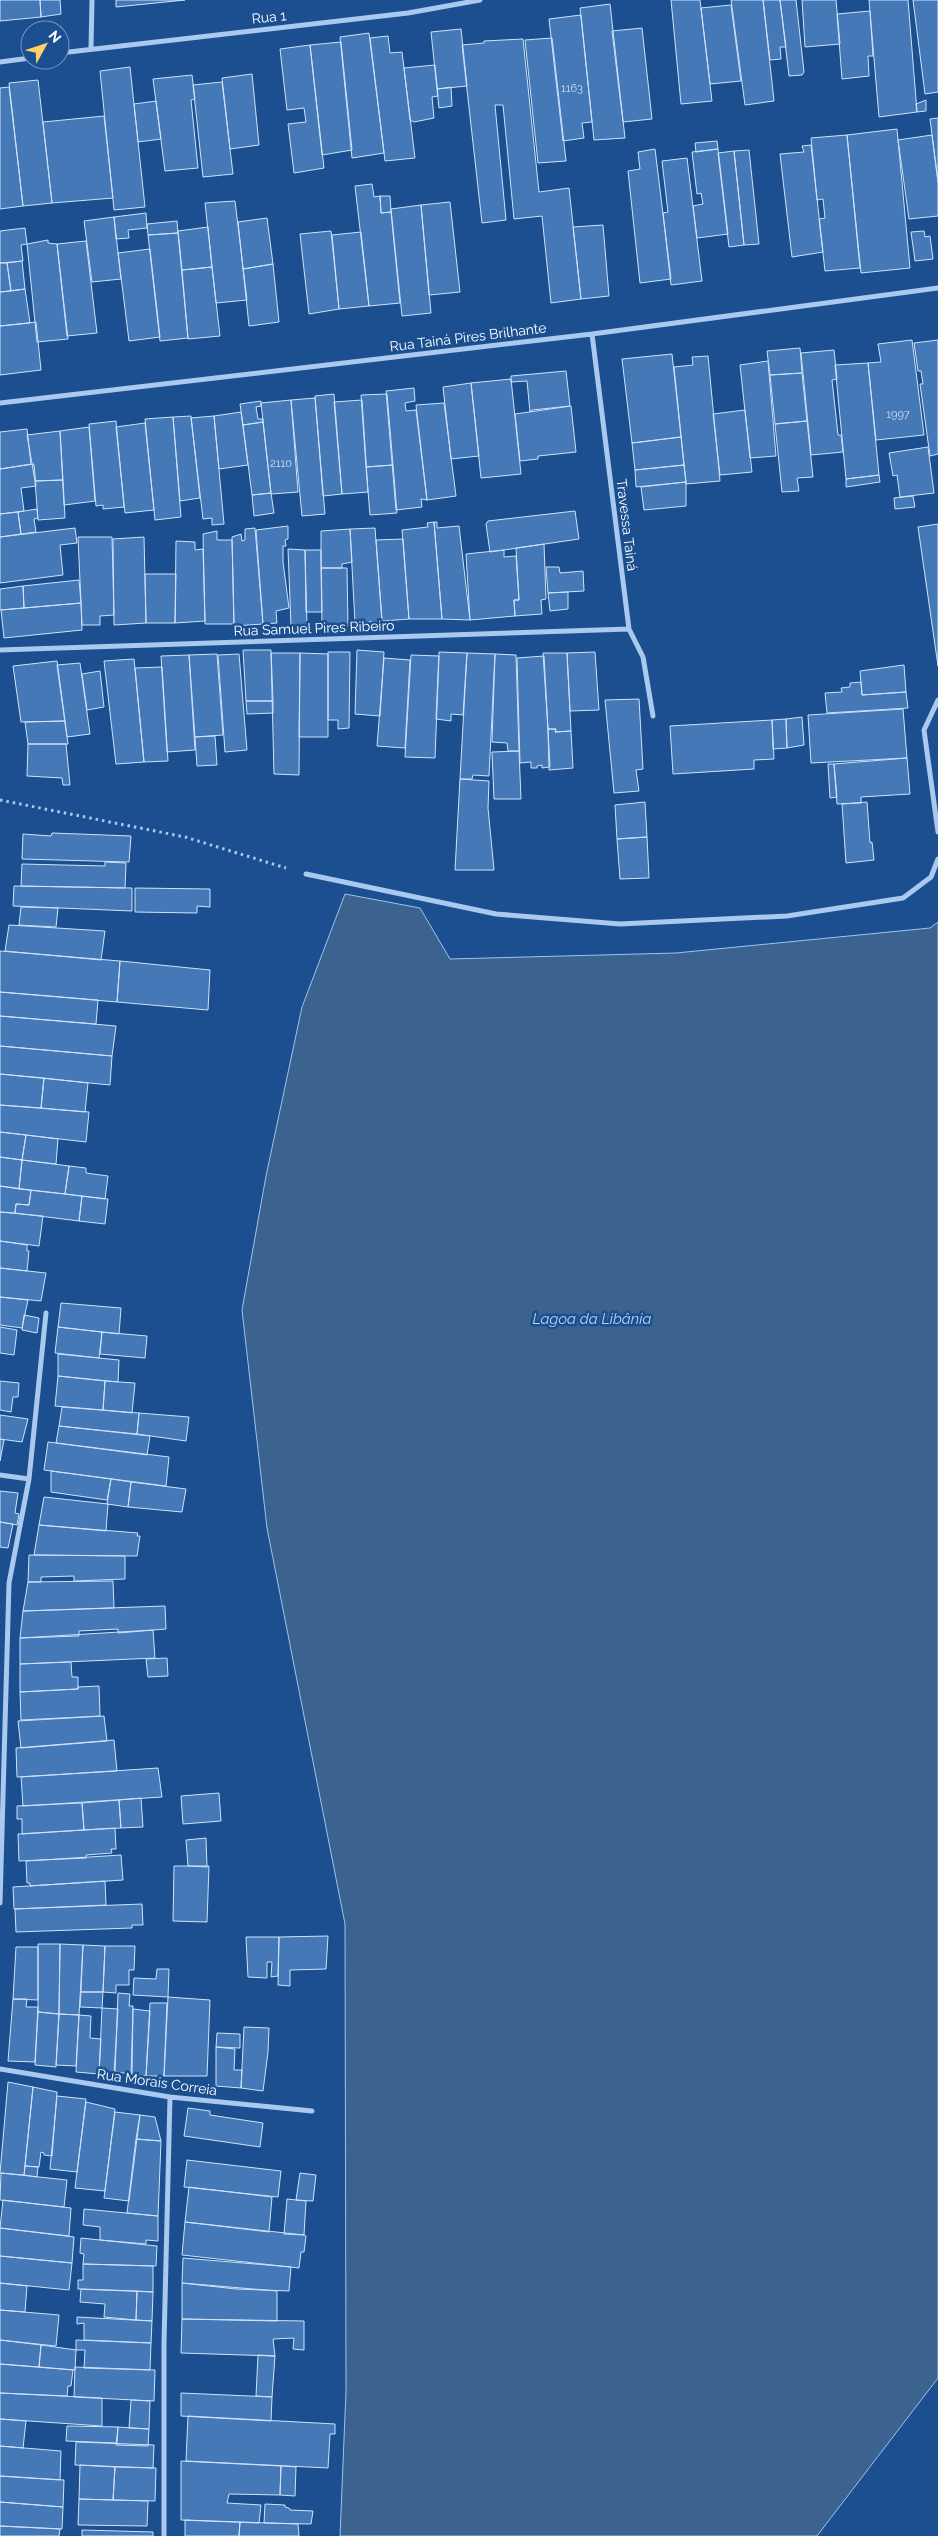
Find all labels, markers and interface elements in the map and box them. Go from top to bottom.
street label: Rua 1 [251,7,287,27]
north arrow [20,20,70,70]
text: N [45,27,65,46]
house number: 1163 [561,82,583,95]
street label: Rua Tainá Pires Brilhante [389,319,547,355]
house number: 1997 [886,408,910,421]
house number: 2110 [270,457,292,470]
street label: Travessa Tainá [613,478,641,572]
street label: Rua Samuel Pires Ribeiro [233,617,395,639]
water label: Lagoa da Libânia [533,1310,651,1328]
street label: Rua Morais Correia [96,2066,218,2098]

